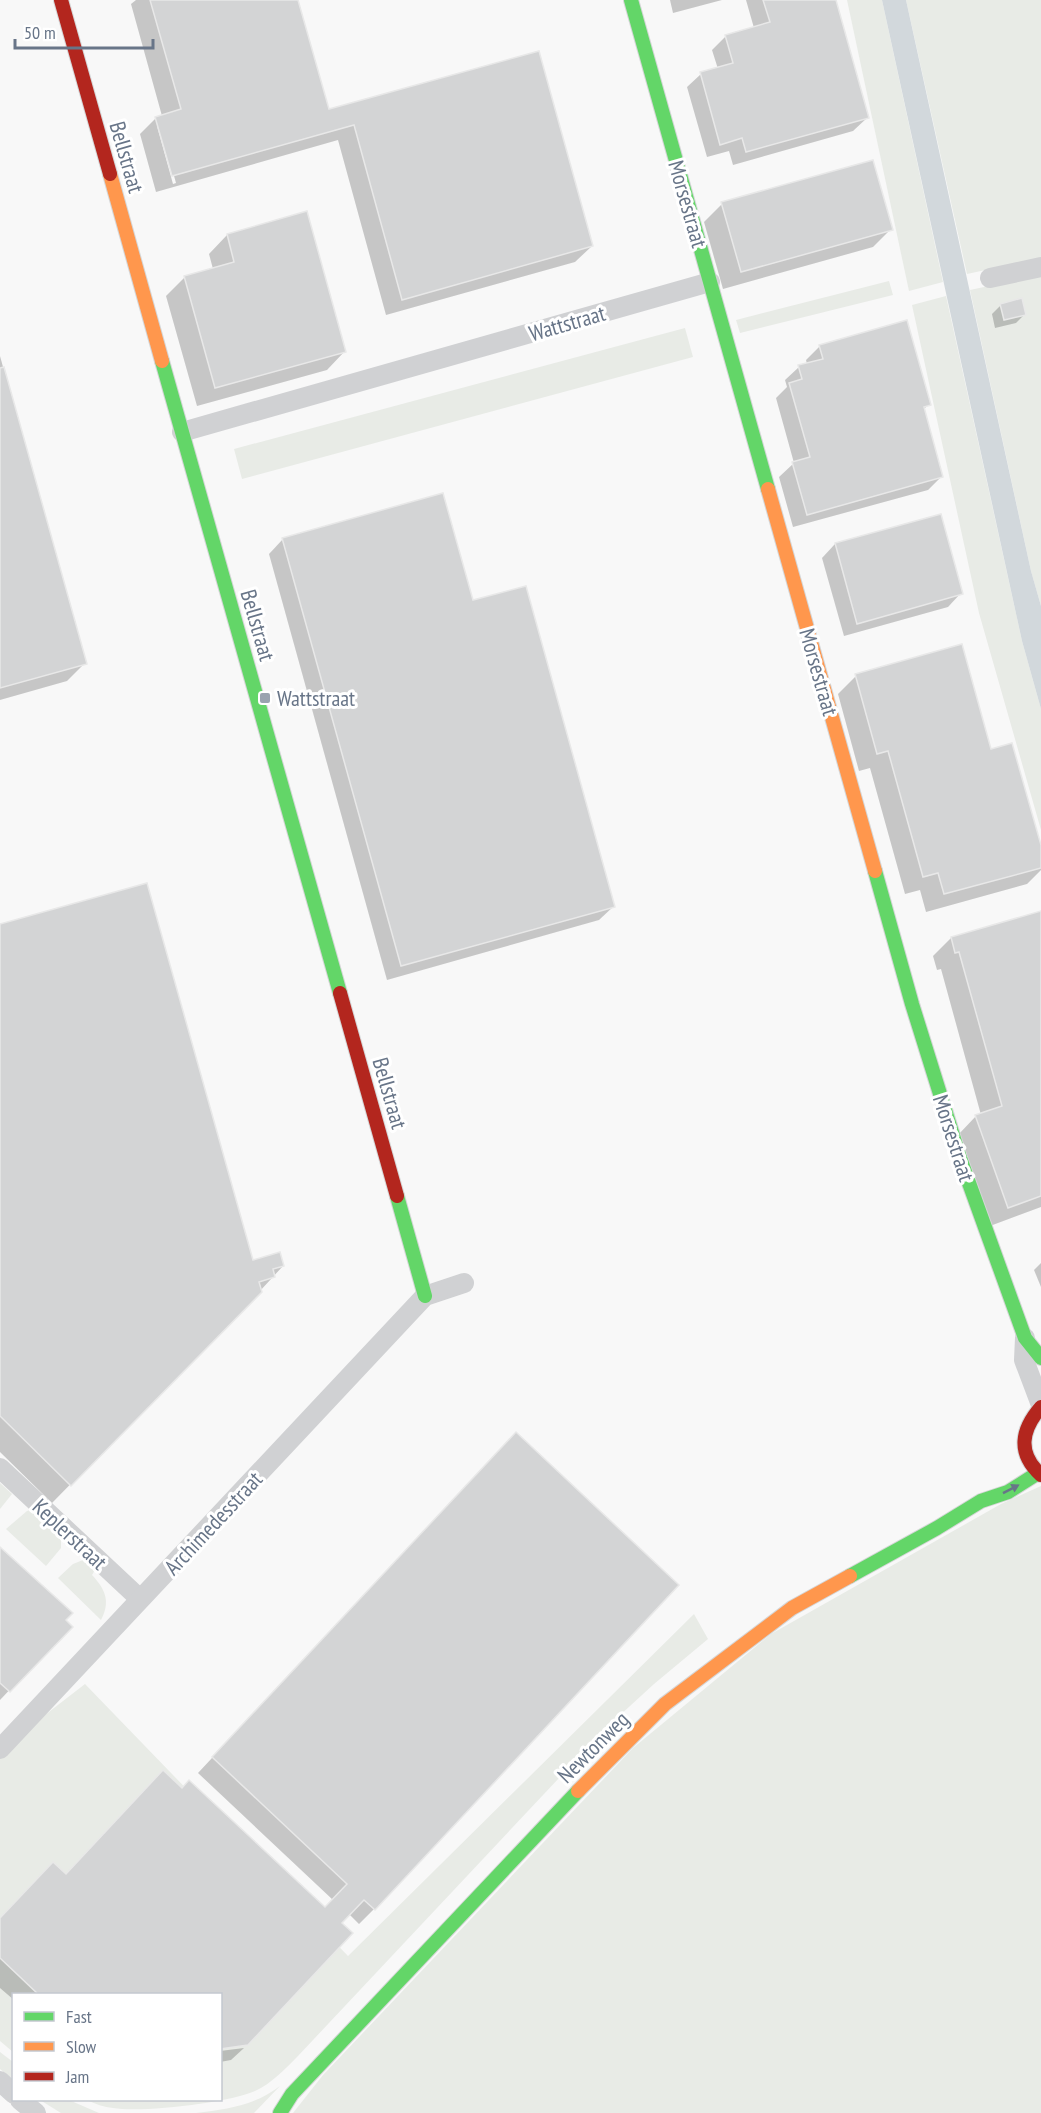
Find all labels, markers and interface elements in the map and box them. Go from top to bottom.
scale bar [15,12,153,50]
text: 50 m [24,21,56,44]
street label: Bellstraat [103,118,151,196]
street label: Morsestraat [662,157,714,251]
street label: Wattstraat [526,299,608,347]
street label: Bellstraat [234,586,282,664]
street label: Morsestraat [793,625,845,719]
place label: Wattstraat [277,684,355,712]
marker: Wattstraat [258,691,272,705]
street label: Bellstraat [366,1054,414,1132]
street label: Morsestraat [927,1091,981,1185]
street label: Archimedesstraat [158,1465,268,1581]
one-way arrow [1002,1484,1019,1494]
street label: Keplerstraat [27,1492,113,1576]
street label: Newtonweg [551,1705,635,1789]
legend [12,1993,222,2101]
text: Fast [66,2005,92,2028]
text: Slow [66,2035,97,2058]
text: Jam [65,2065,89,2088]

